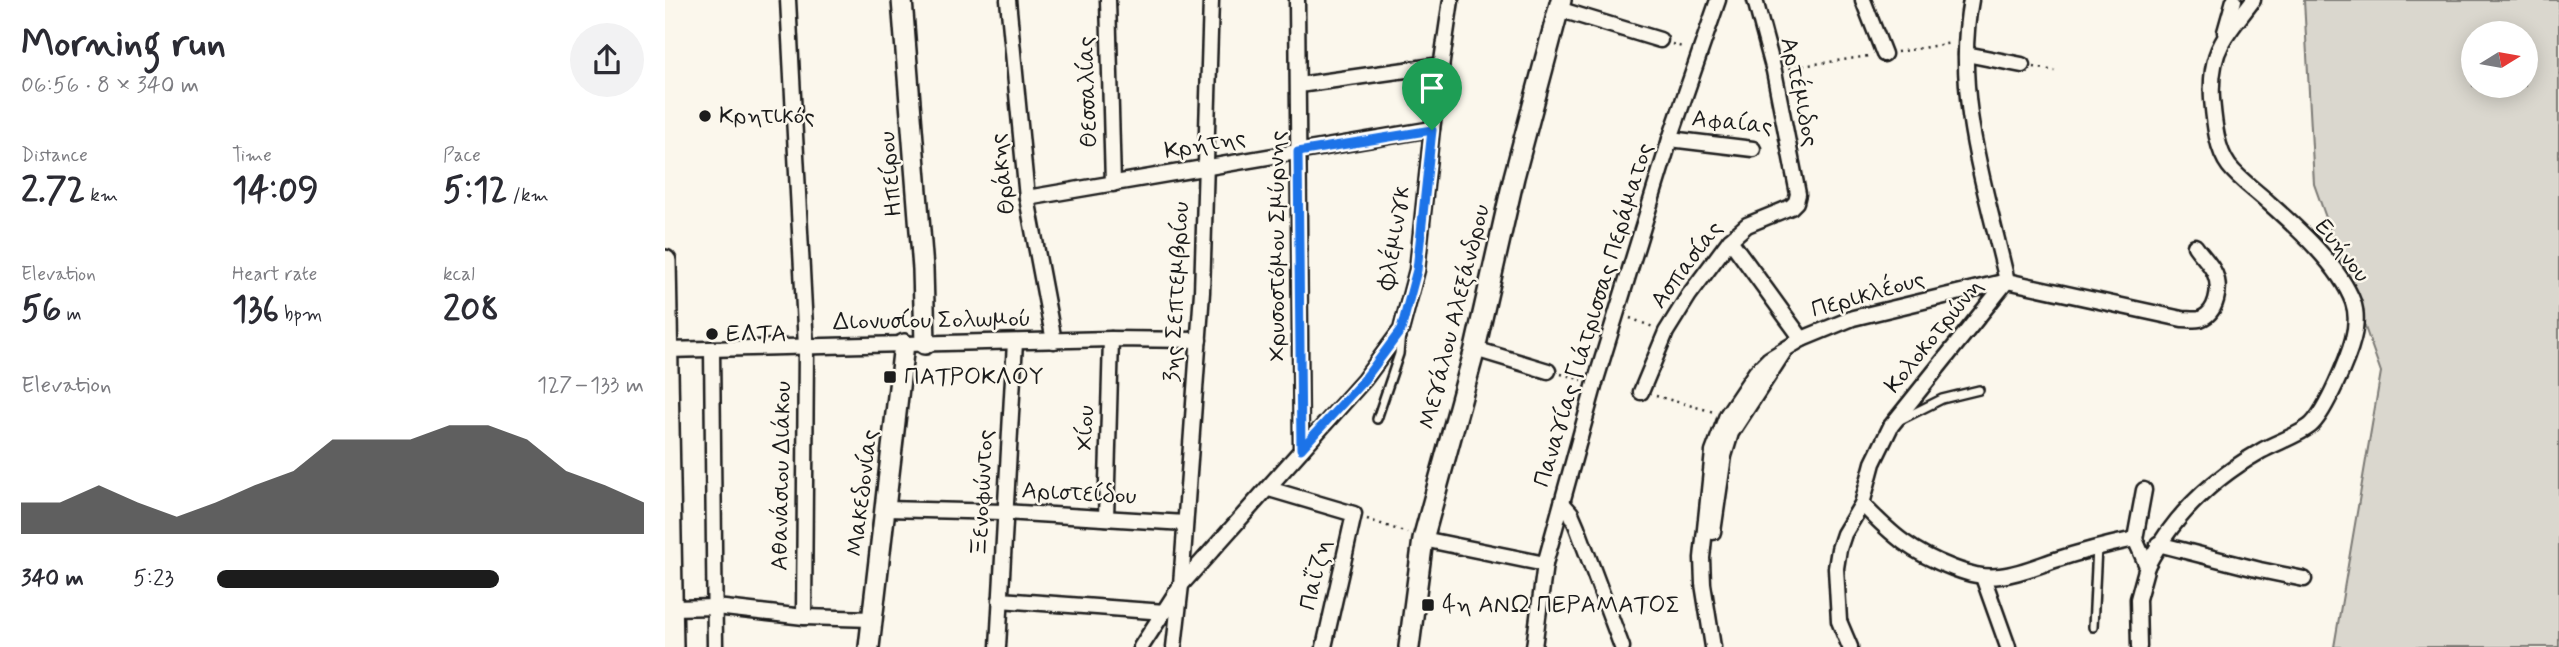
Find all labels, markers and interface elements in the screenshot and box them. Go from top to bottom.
text: Morning run [21,20,226,69]
north arrow [2461,21,2537,98]
map controls [2461,21,2538,98]
button: share [570,23,644,97]
street label: Αρτέμιδος [1772,34,1827,150]
street label: Θεσσαλίας [1071,36,1105,148]
pin [1402,58,1462,130]
icon: arrive [1413,69,1451,107]
text: 06:56 · 8 × 340 m [21,71,199,101]
place label: Κρητικός [719,101,815,132]
street label: Αφαίας [1690,103,1774,143]
marker: Κρητικός [697,108,713,124]
street label: Κρήτης [1162,123,1248,167]
street label: Ηπείρου [872,130,910,218]
street label: Θράκης [983,131,1023,217]
street label: Χρυσοστόμου Σμύρνης [1262,131,1293,361]
street label: Παναγίας Γιάτρισσας Περάματος [1527,139,1661,491]
text: Distance [21,143,88,168]
text: Time [232,143,272,168]
text: Pace [443,143,481,168]
text: 2.72 [21,168,85,214]
text: 14:09 [232,168,319,214]
text: 5:12 [443,168,507,214]
text: km [85,183,118,208]
text: /km [507,183,549,208]
street label: Φλέμινγκ [1370,184,1418,293]
street label: 3ης Σεπτεμβρίου [1157,201,1197,383]
street label: Μεγάλου Αλεξάνδρου [1412,201,1498,433]
street label: Ευήνου [2307,213,2377,289]
street label: Ασπασίας [1644,215,1730,315]
text: Elevation [21,262,96,287]
text: Heart rate [232,262,317,287]
text: kcal [443,262,475,287]
street label: Περικλέους [1807,263,1928,326]
street label: Κολοκοτρώνη [1878,272,1990,400]
text: 56 [21,287,61,333]
text: 136 [232,287,279,333]
text: 208 [443,287,499,333]
text: m [61,302,82,327]
text: bpm [279,302,322,327]
street label: Διονυσίου Σολωμού [833,304,1031,338]
place label: ΕΛΤΑ [726,319,787,350]
marker: ΕΛΤΑ [704,326,720,342]
place label: ΠΑΤΡΟΚΛΟΥ [904,362,1044,393]
marker: ΠΑΤΡΟΚΛΟΥ [882,369,898,385]
text: Elevation [21,371,112,401]
text: 127–133 m [537,371,644,401]
street label: Αθανάσιου Διάκου [765,381,799,571]
street label: Χίου [1070,405,1102,451]
street label: Μακεδονίας [840,428,886,558]
street label: Ξενοφώντος [964,429,1002,557]
street label: Αριστείδου [1021,476,1137,512]
street label: Παΐζη [1293,537,1339,613]
text: 340 m [21,564,84,594]
text: 5:23 [133,564,174,594]
place label: 4η ΑΝΩ ΠΕΡΑΜΑΤΟΣ [1442,590,1680,621]
marker: 4η ΑΝΩ ΠΕΡΑΜΑΤΟΣ [1420,597,1436,613]

